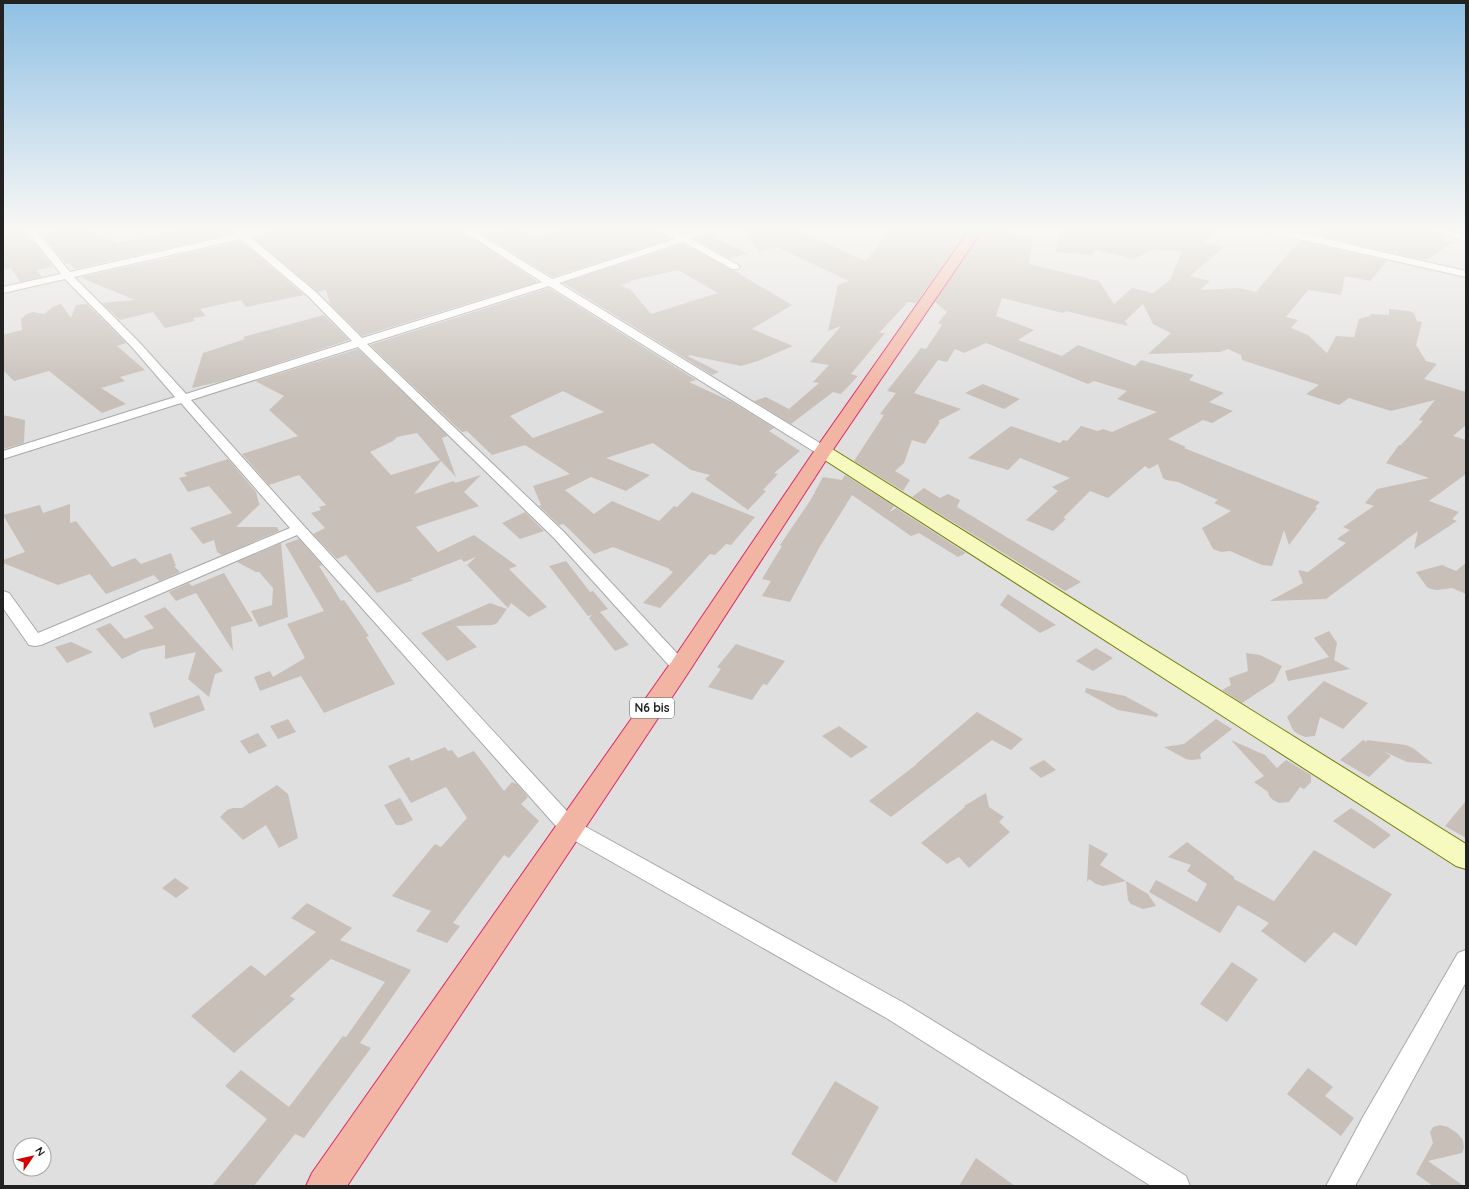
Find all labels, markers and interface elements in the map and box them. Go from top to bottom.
road number: N6 bis [630,698,674,718]
north arrow [12,1137,52,1177]
text: N [32,1144,48,1159]

